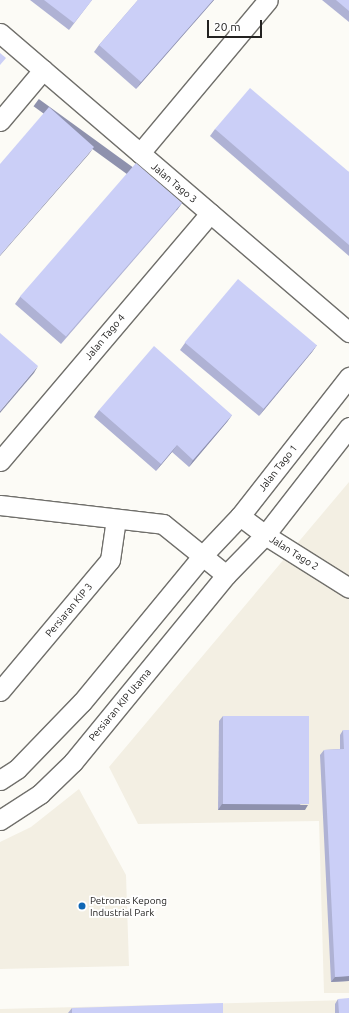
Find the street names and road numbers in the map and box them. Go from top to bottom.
street label: Jalan Tago 3 [149,161,199,205]
street label: Jalan Tago 4 [83,312,127,362]
street label: Jalan Tago 1 [256,442,300,494]
street label: Jalan Tago 2 [267,533,321,573]
street label: Persiaran KIP 3 [43,581,95,639]
street label: Persiaran KIP Utama [86,666,154,744]

